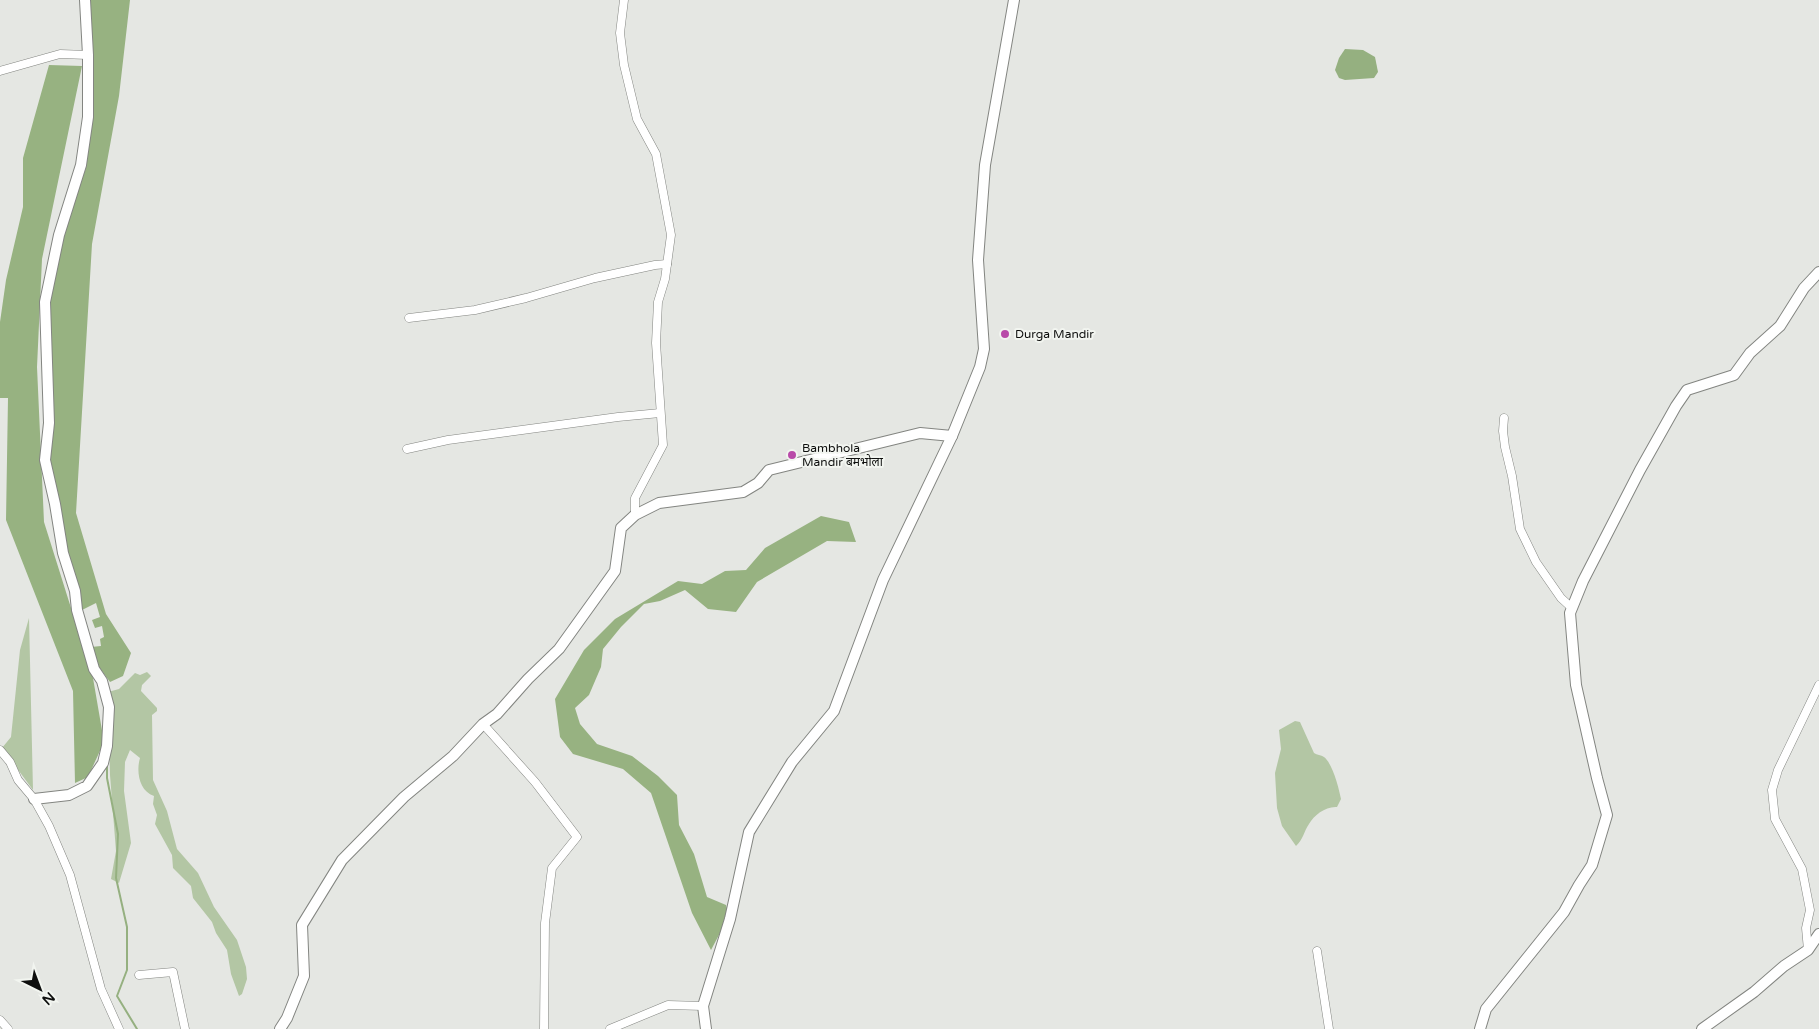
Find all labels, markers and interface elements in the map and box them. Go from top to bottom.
place label: Durga Mandir [1015,327,1094,341]
marker: Durga Mandir [999,328,1011,340]
place label: Bambhola Mandir बमभोला [802,441,884,469]
marker: Bambhola Mandir बमभोला [786,449,798,461]
north arrow [15,964,65,1014]
text: N [38,988,58,1008]

